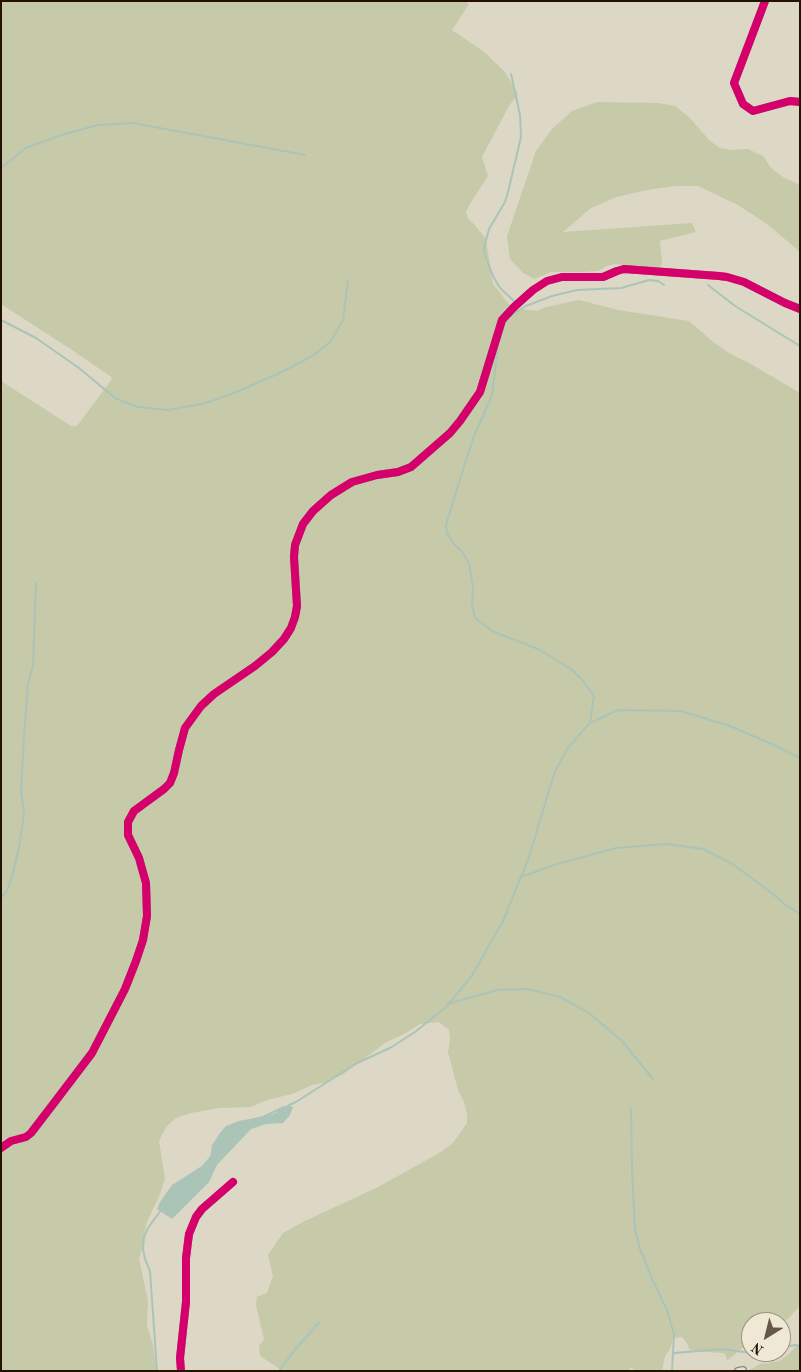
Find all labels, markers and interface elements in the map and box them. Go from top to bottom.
north arrow [741,1312,791,1362]
text: N [749,1340,766,1357]

